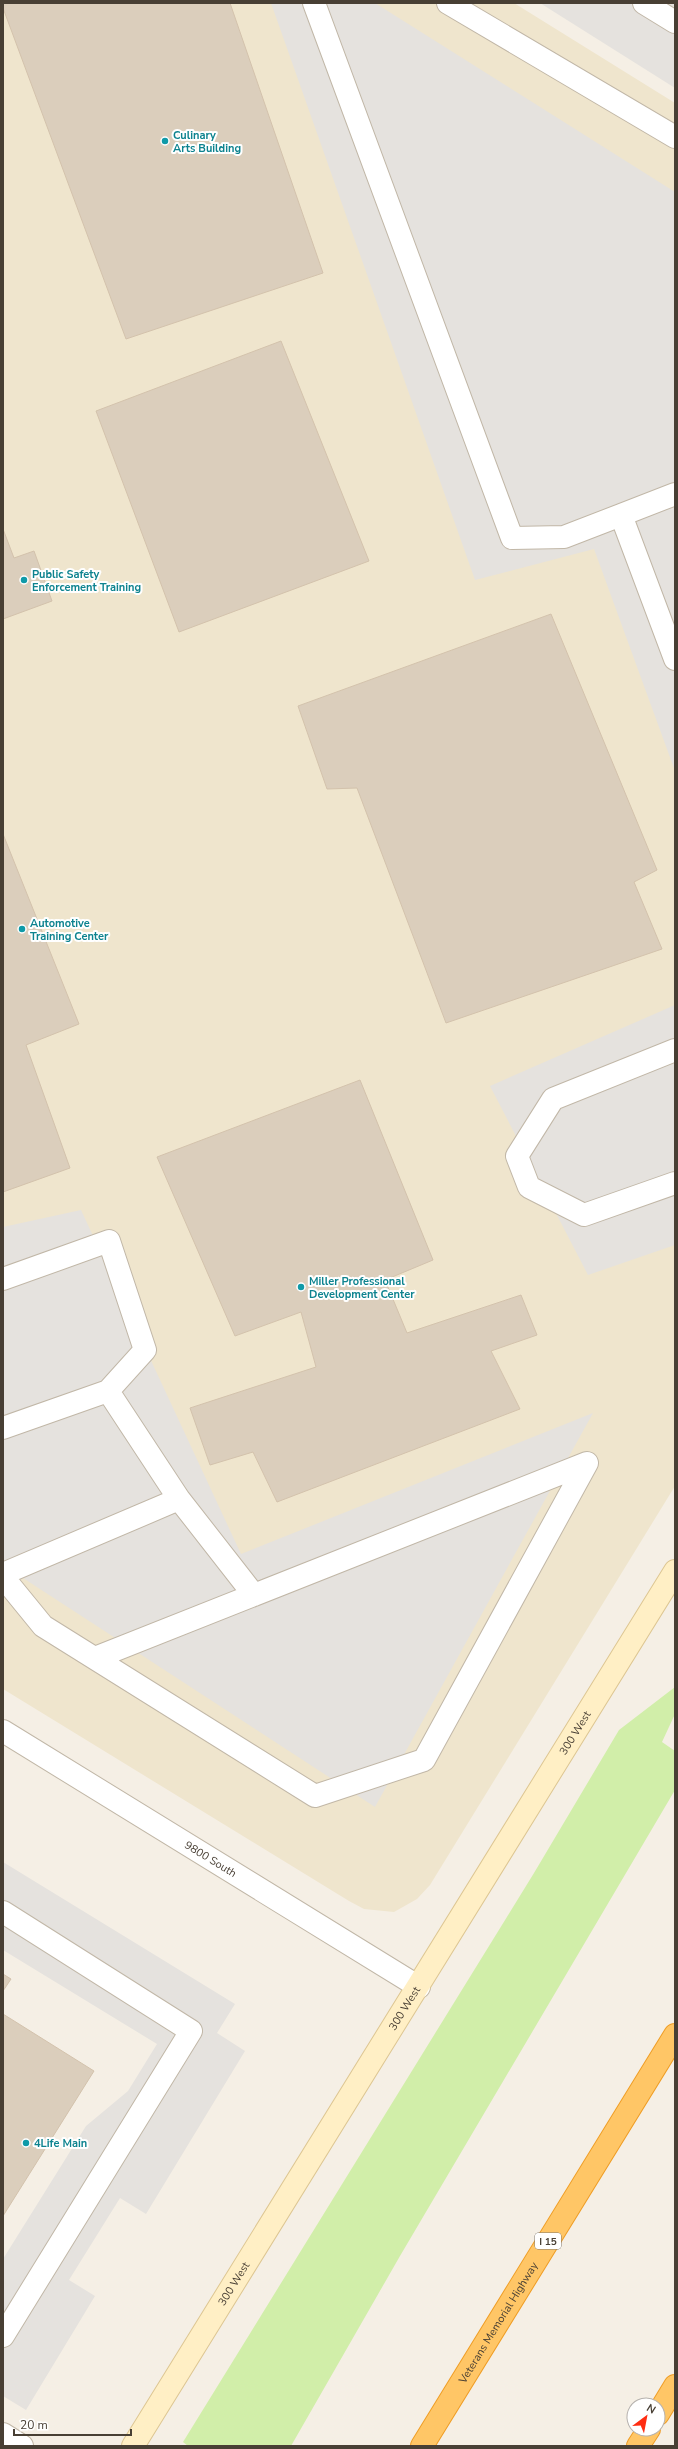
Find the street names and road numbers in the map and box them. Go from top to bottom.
street label: 300 West [556,1708,595,1758]
street label: 9800 South [182,1838,239,1881]
street label: 300 West [385,1984,424,2033]
road number: I 15 [535,2233,561,2249]
street label: 300 West [215,2259,253,2309]
street label: Veterans Memorial Highway [455,2259,542,2387]

